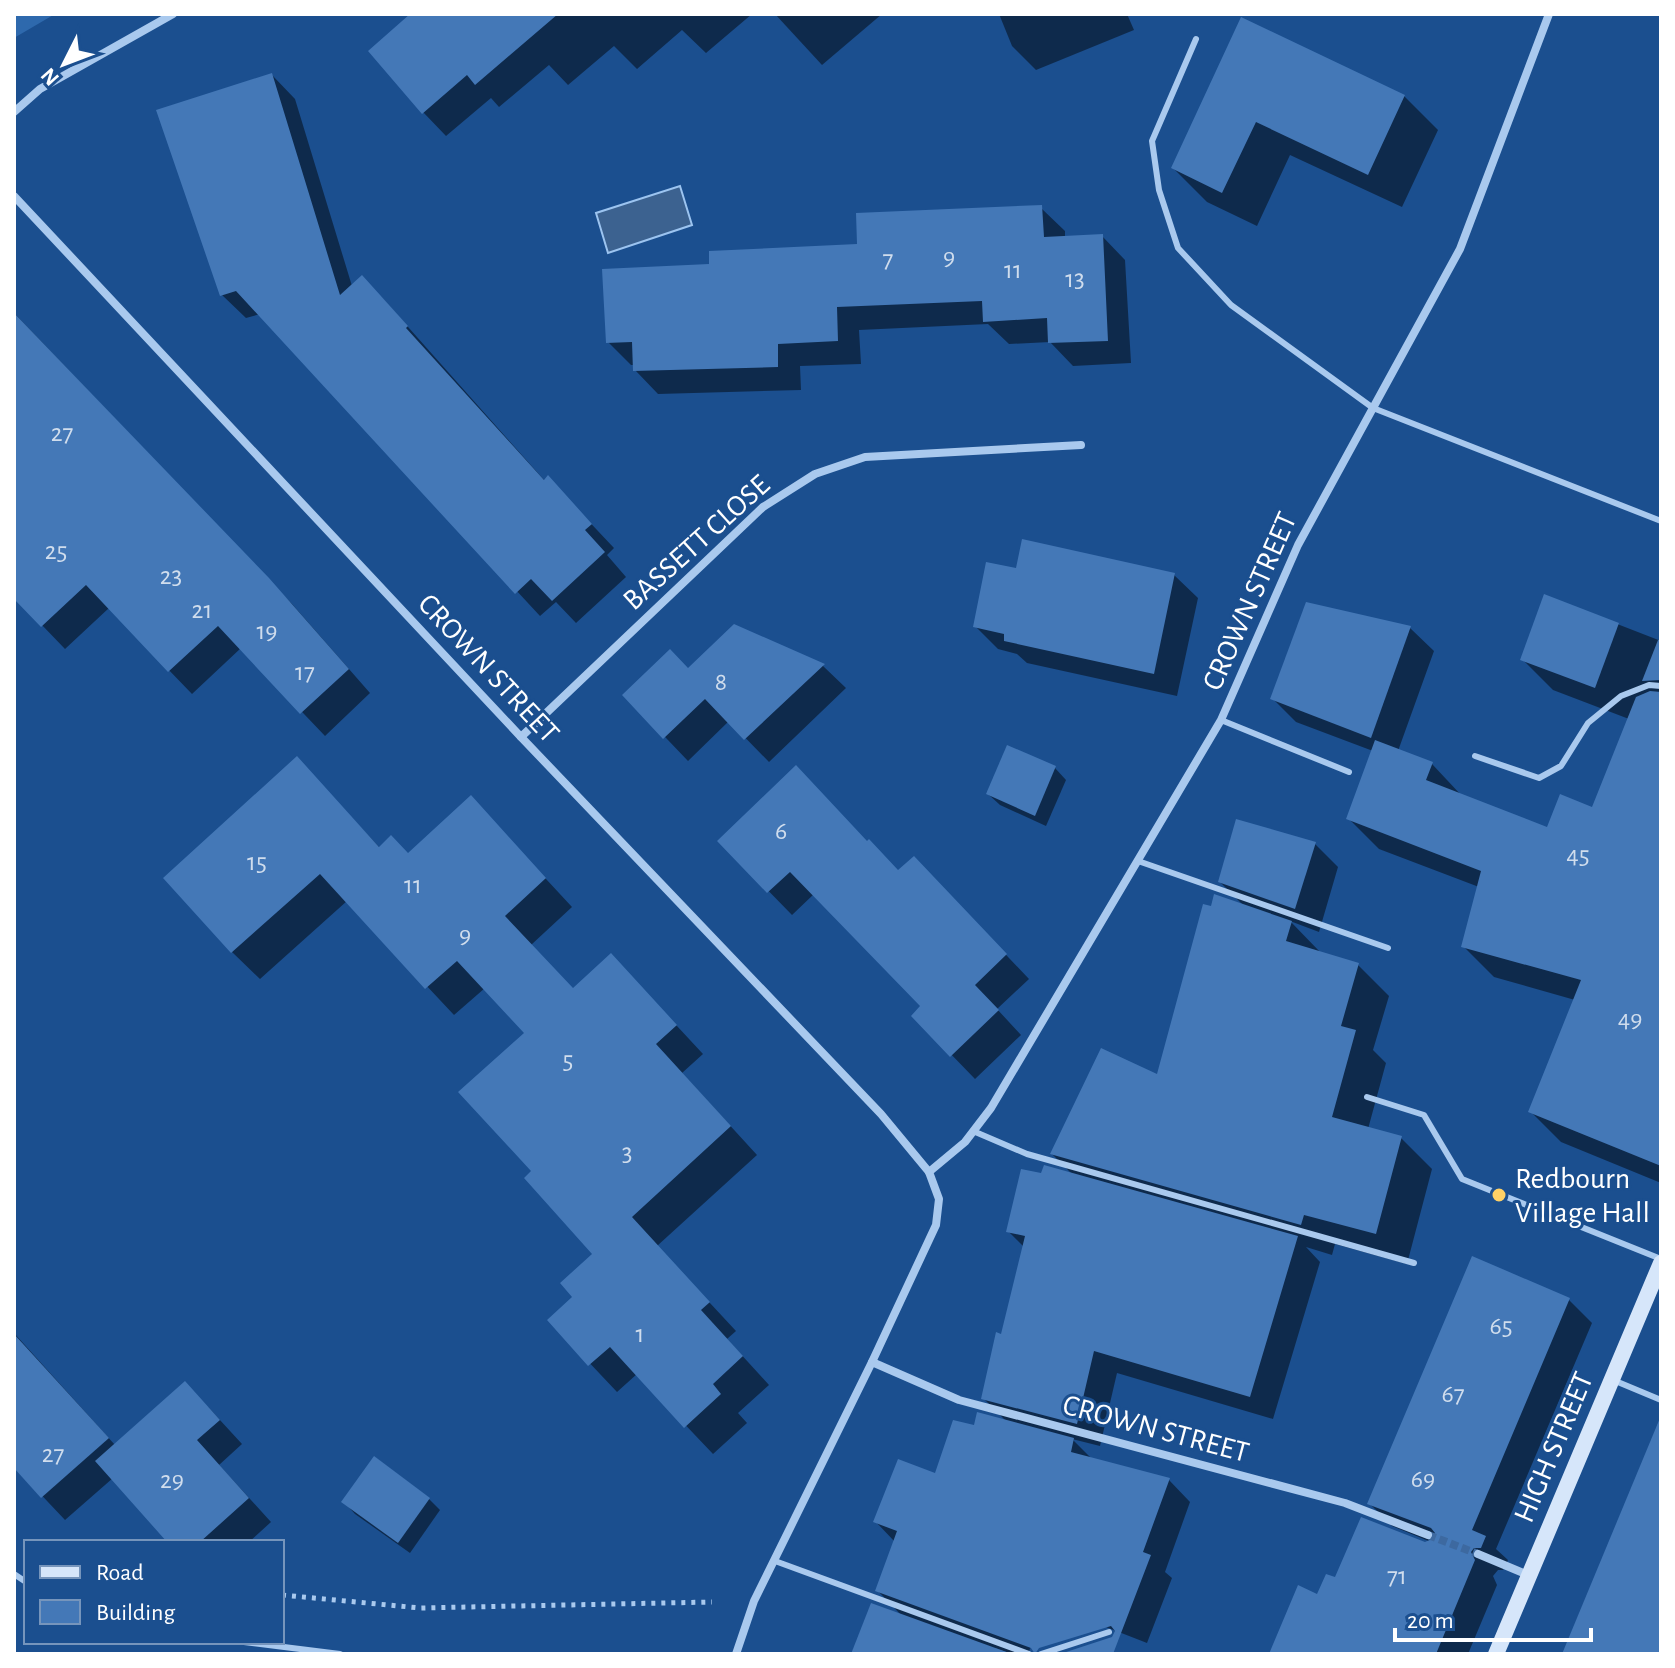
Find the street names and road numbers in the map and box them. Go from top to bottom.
street label: BASSETT CLOSE [618,470,776,616]
street label: CROWN STREET [1197,508,1303,695]
street label: CROWN STREET [412,588,565,749]
street label: HIGH STREET [1509,1368,1599,1527]
street label: CROWN STREET [1059,1390,1252,1468]

